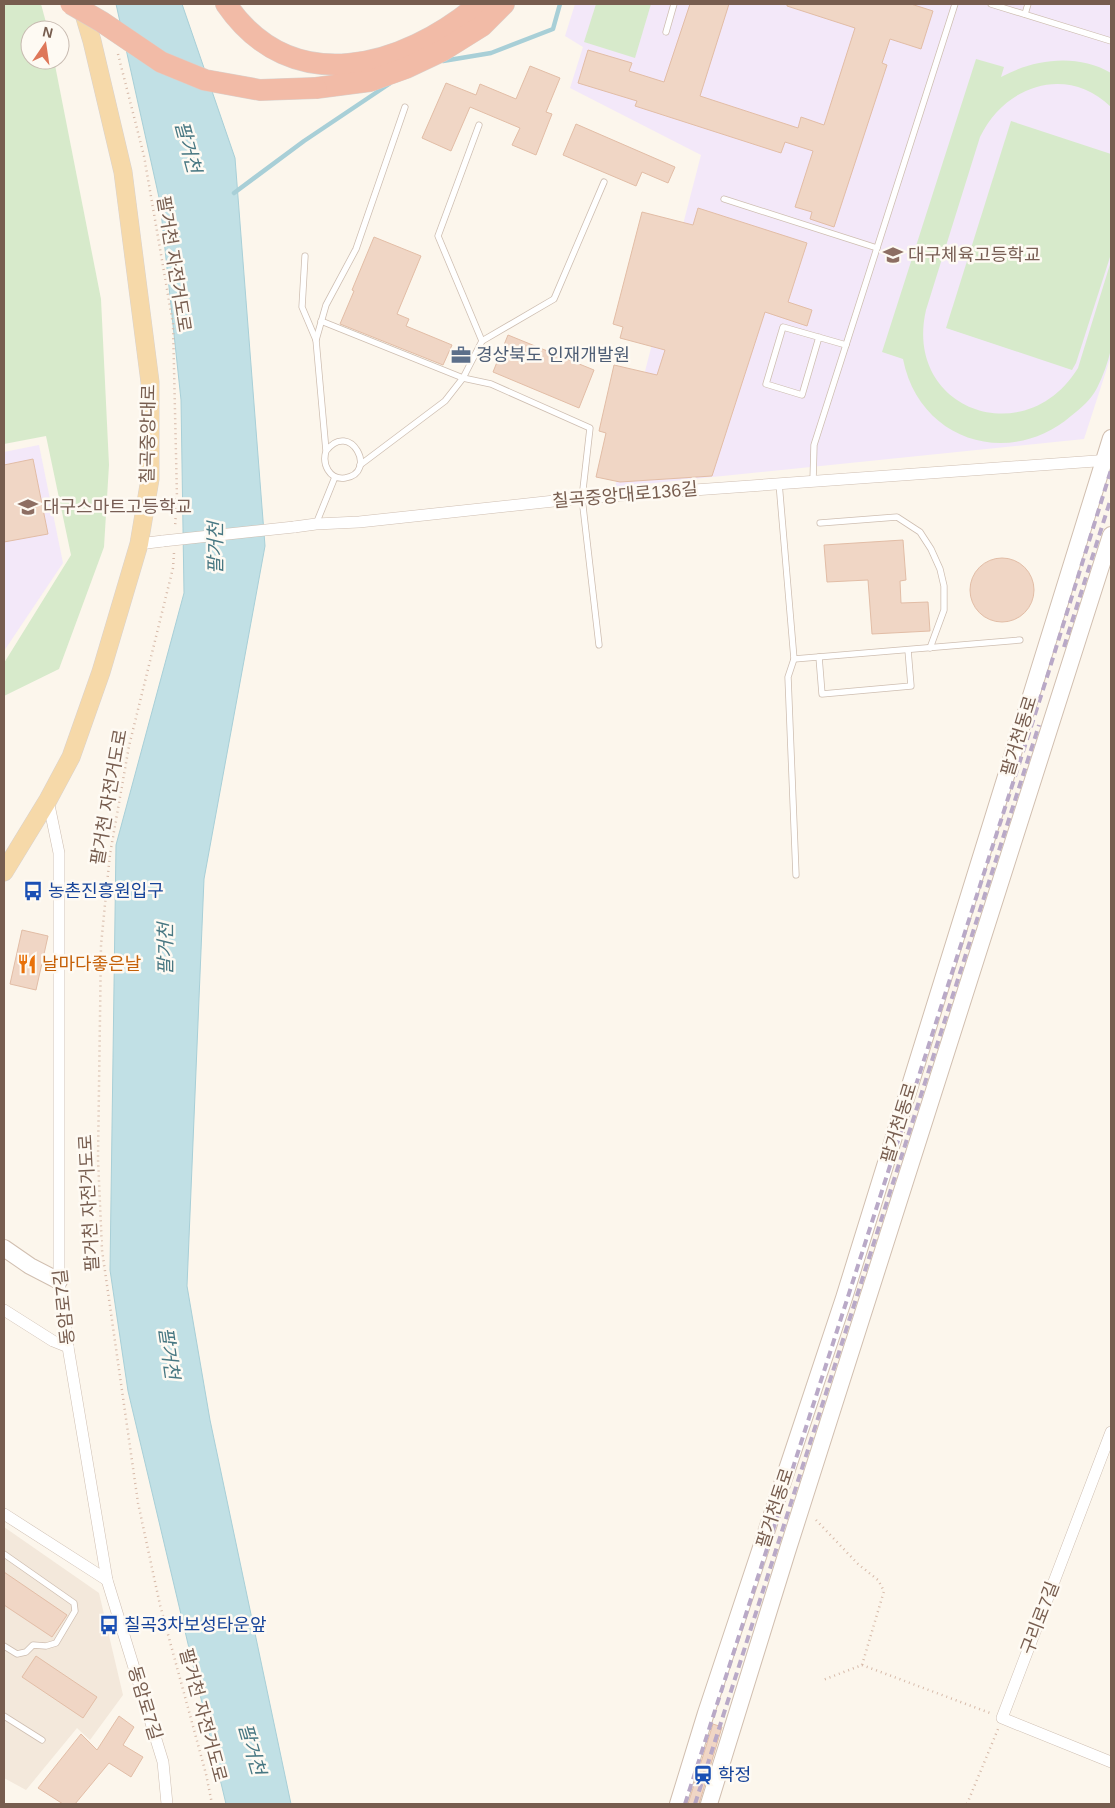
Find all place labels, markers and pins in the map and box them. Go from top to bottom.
school or university icon: 대구체육고등학교 [882,244,904,266]
place label: 대구체육고등학교 [908,245,1040,265]
office icon: 경상북도 인재개발원 [450,344,472,366]
place label: 경상북도 인재개발원 [476,345,630,365]
school or university icon: 대구스마트고등학교 [17,496,39,518]
place label: 대구스마트고등학교 [43,497,192,517]
bus stop icon: 농촌진흥원입구 [22,880,44,902]
place label: 농촌진흥원입구 [48,881,164,901]
restaurant icon: 날마다좋은날 [16,953,38,975]
place label: 날마다좋은날 [42,954,141,974]
bus stop icon: 칠곡3차보성타운앞 [98,1614,120,1636]
place label: 칠곡3차보성타운앞 [124,1615,267,1635]
station icon: 학정 [692,1764,714,1786]
place label: 학정 [718,1765,751,1785]

